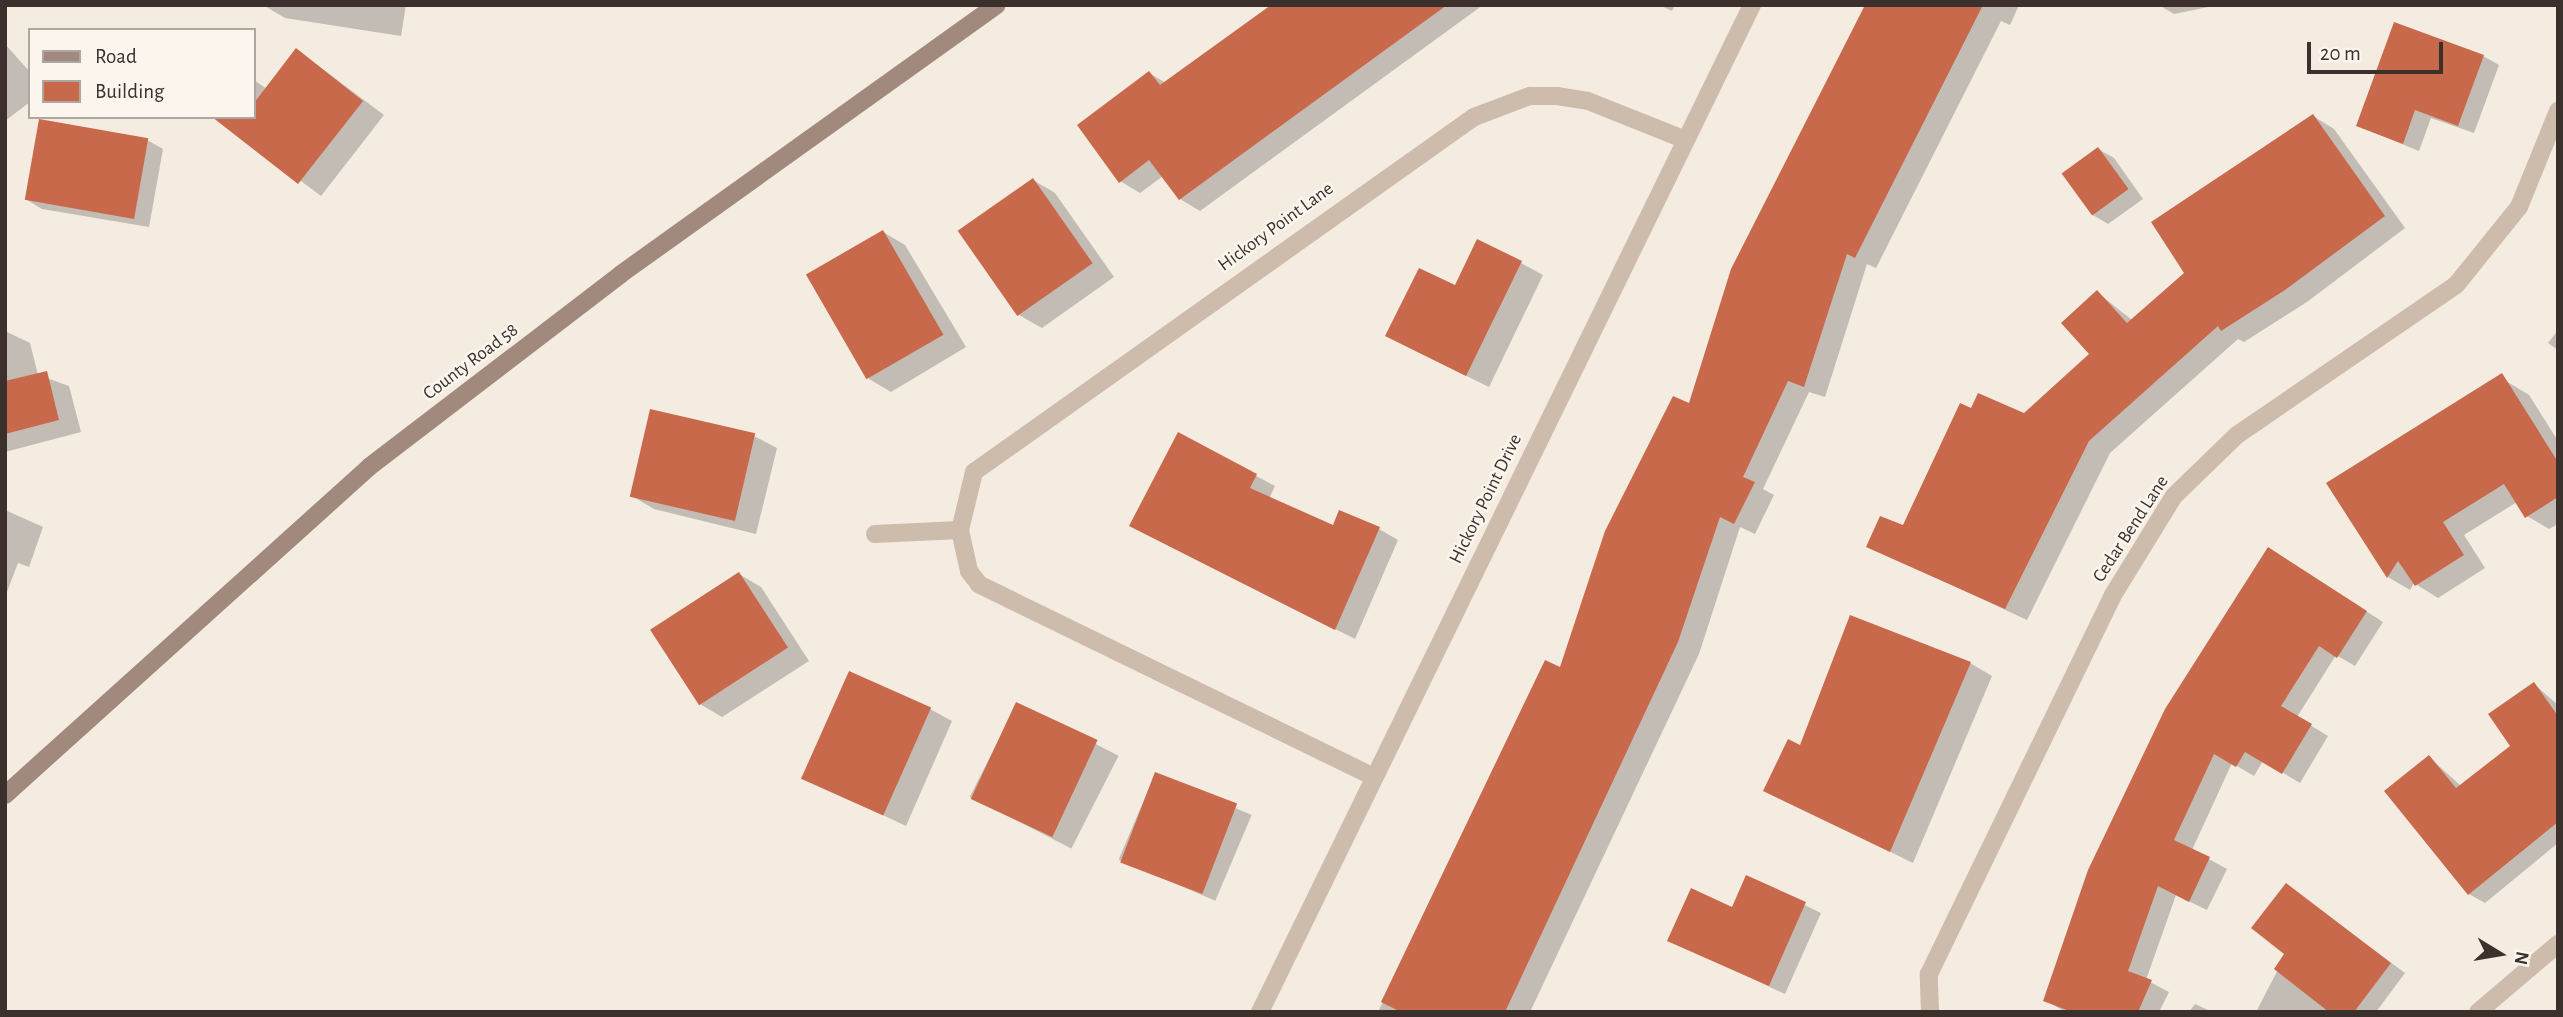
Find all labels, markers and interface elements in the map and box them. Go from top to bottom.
legend [28,28,256,119]
scale bar [2311,28,2448,72]
text: 20 m [2320,43,2361,64]
text: Road [95,46,137,67]
text: Building [95,81,164,102]
street label: Hickory Point Lane [1214,177,1338,277]
street label: County Road 58 [419,319,523,405]
street label: Hickory Point Drive [1445,430,1527,568]
street label: Cedar Bend Lane [2088,471,2174,587]
north arrow [2465,919,2535,989]
text: N [2511,950,2532,966]

